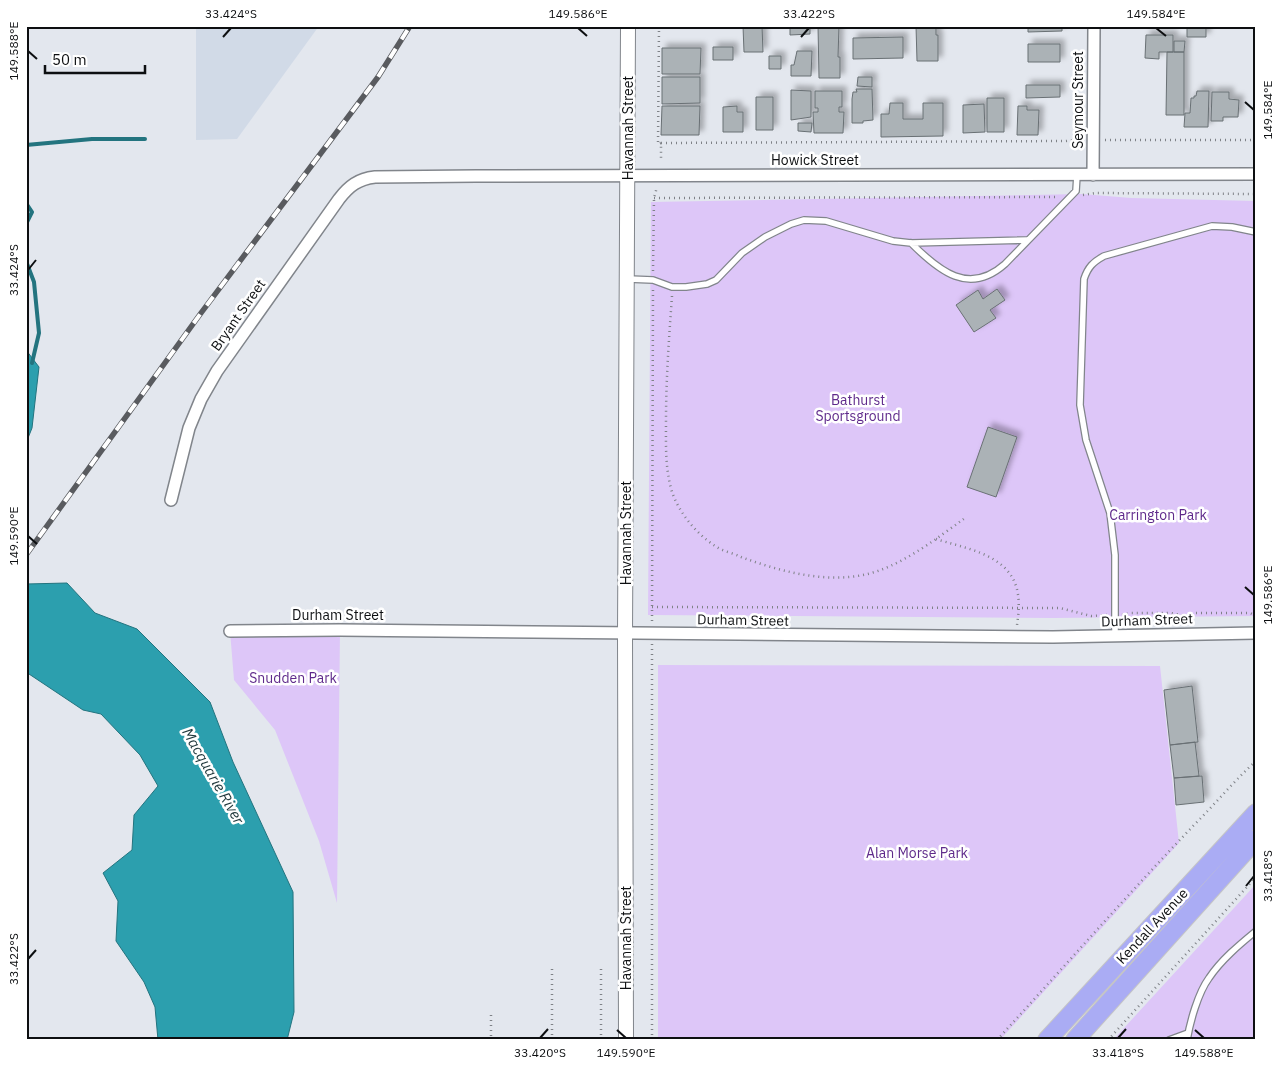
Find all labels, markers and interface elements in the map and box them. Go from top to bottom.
text: 33.424°S [205,6,257,21]
text: 149.586°E [548,6,608,21]
text: 33.422°S [783,6,835,21]
text: 149.584°E [1126,6,1186,21]
text: 149.588°E [6,21,21,81]
scale bar [45,42,145,74]
text: 50 m [52,50,87,69]
street label: Seymour Street [1069,51,1087,149]
street label: Havannah Street [619,76,637,180]
text: 149.584°E [1260,80,1275,140]
street label: Howick Street [771,151,859,169]
text: 33.424°S [6,244,21,296]
street label: Bryant Street [207,276,269,354]
park label: Bathurst Sportsground [815,391,901,425]
street label: Havannah Street [617,481,635,585]
text: 149.590°E [6,506,21,566]
park label: Carrington Park [1109,506,1207,524]
text: 149.586°E [1260,565,1275,625]
street label: Durham Street [292,606,384,624]
street label: Durham Street [1101,609,1193,631]
street label: Durham Street [697,610,789,630]
park label: Snudden Park [249,669,337,687]
water label: Macquarie River [178,724,249,828]
park label: Alan Morse Park [866,844,969,862]
text: 33.418°S [1260,850,1275,902]
street label: Kendall Avenue [1112,884,1192,968]
street label: Havannah Street [617,886,635,990]
text: 33.422°S [6,933,21,985]
text: 33.420°S [514,1045,566,1060]
text: 149.590°E [596,1045,656,1060]
text: 33.418°S [1092,1045,1144,1060]
text: 149.588°E [1174,1045,1234,1060]

